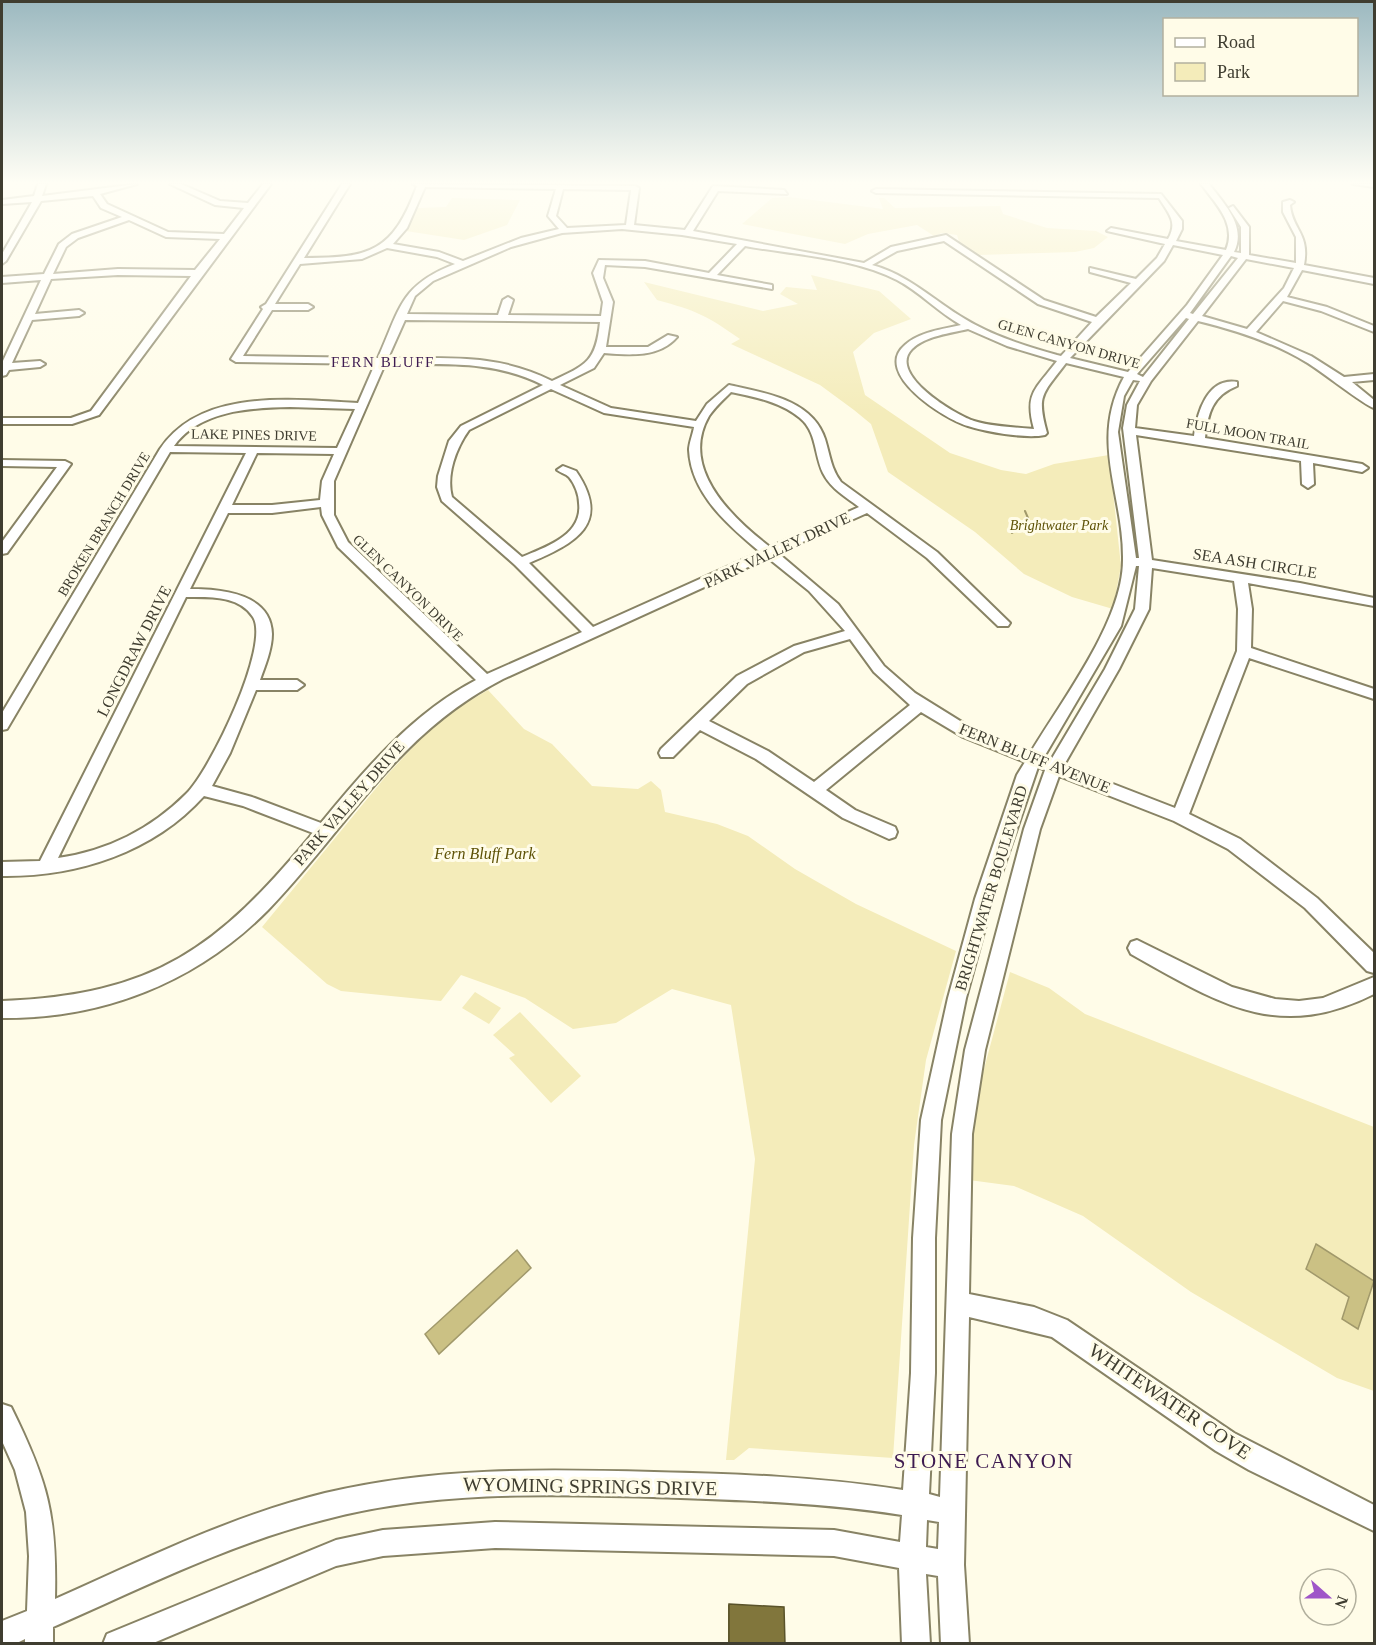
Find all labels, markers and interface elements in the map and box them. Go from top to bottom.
legend [1163,18,1358,96]
text: Road [1217,32,1255,52]
text: Park [1217,62,1250,82]
street label: GLEN CANYON DRIVE [996,317,1142,371]
district label: FERN BLUFF [331,354,435,370]
street label: FULL MOON TRAIL [1185,416,1311,452]
street label: LAKE PINES DRIVE [191,426,317,444]
street label: BROKEN BRANCH DRIVE [55,449,153,599]
street label: PARK VALLEY DRIVE [701,509,853,591]
park label: Brightwater Park [1010,518,1109,533]
street label: GLEN CANYON DRIVE [350,532,466,644]
street label: SEA ASH CIRCLE [1192,545,1318,581]
street label: LONGDRAW DRIVE [94,583,174,719]
street label: FERN BLUFF AVENUE [957,720,1113,796]
street label: PARK VALLEY DRIVE [290,737,408,869]
street label: BRIGHTWATER BOULEVARD [952,783,1030,993]
park label: Fern Bluff Park [433,845,537,863]
street label: WHITEWATER COVE [1085,1339,1255,1463]
district label: STONE CANYON [894,1449,1074,1473]
street label: WYOMING SPRINGS DRIVE [463,1473,717,1499]
north arrow [1298,1567,1358,1627]
text: N [1331,1594,1352,1611]

